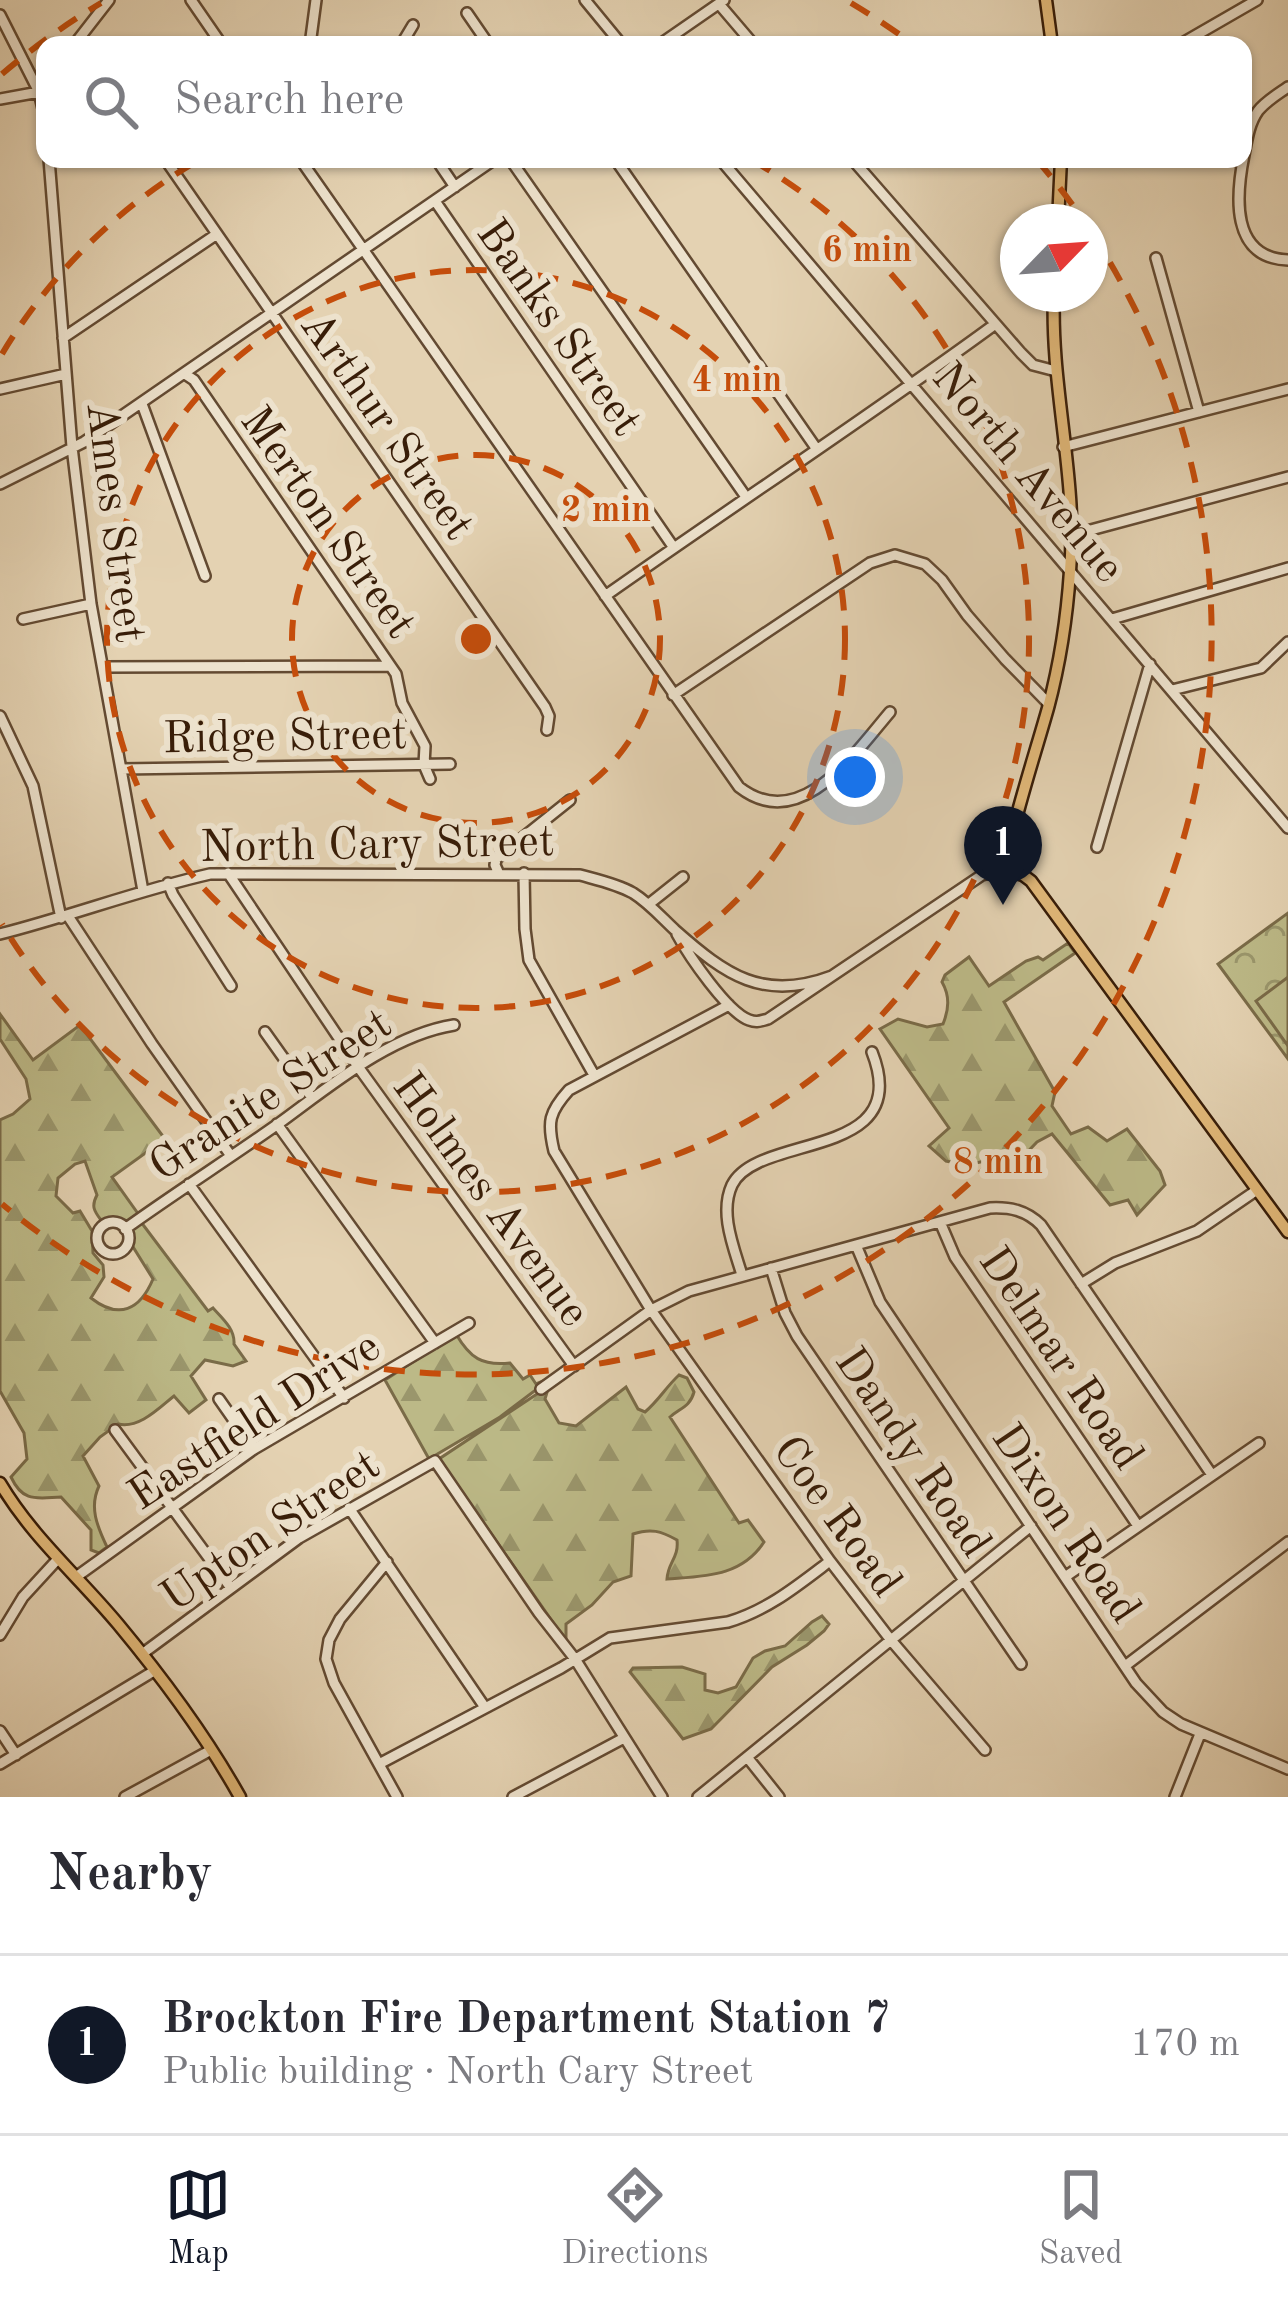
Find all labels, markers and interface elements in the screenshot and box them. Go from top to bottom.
search box [36,36,1252,168]
icon: search [78,69,144,135]
text: Search here [174,79,404,124]
north arrow [1000,204,1108,312]
street label: Banks Street [467,212,648,445]
text: 6 min [822,234,912,270]
street label: Arthur Street [290,304,480,549]
street label: North Avenue [922,356,1131,592]
text: 4 min [692,364,782,400]
street label: Ames Street [76,400,151,645]
street label: Merton Street [230,400,422,648]
text: 2 min [561,494,651,530]
centre of rings [455,618,497,660]
street label: Ridge Street [162,714,408,763]
your location [825,747,885,807]
pin: 1 [964,806,1042,905]
street label: North Cary Street [199,821,555,872]
street label: Granite Street [143,1002,400,1191]
street label: Holmes Avenue [383,1065,596,1336]
text: 8 min [953,1146,1043,1182]
street label: Delmar Road [969,1240,1150,1479]
street label: Eastfield Drive [122,1325,389,1520]
street label: Dandy Road [825,1341,998,1566]
street label: Dixon Road [982,1417,1147,1632]
street label: Coe Road [762,1429,908,1606]
street label: Upton Street [154,1443,389,1622]
text: Nearby [48,1850,213,1901]
text: Brockton Fire Department Station 7 [162,1998,890,2043]
text: 1 [76,2025,98,2064]
text: 170 m [1130,2025,1240,2064]
text: Public building · North Cary Street [162,2053,753,2092]
tab: Map [165,2162,231,2275]
tab: Directions [562,2162,708,2275]
tab: Saved [1039,2162,1123,2275]

